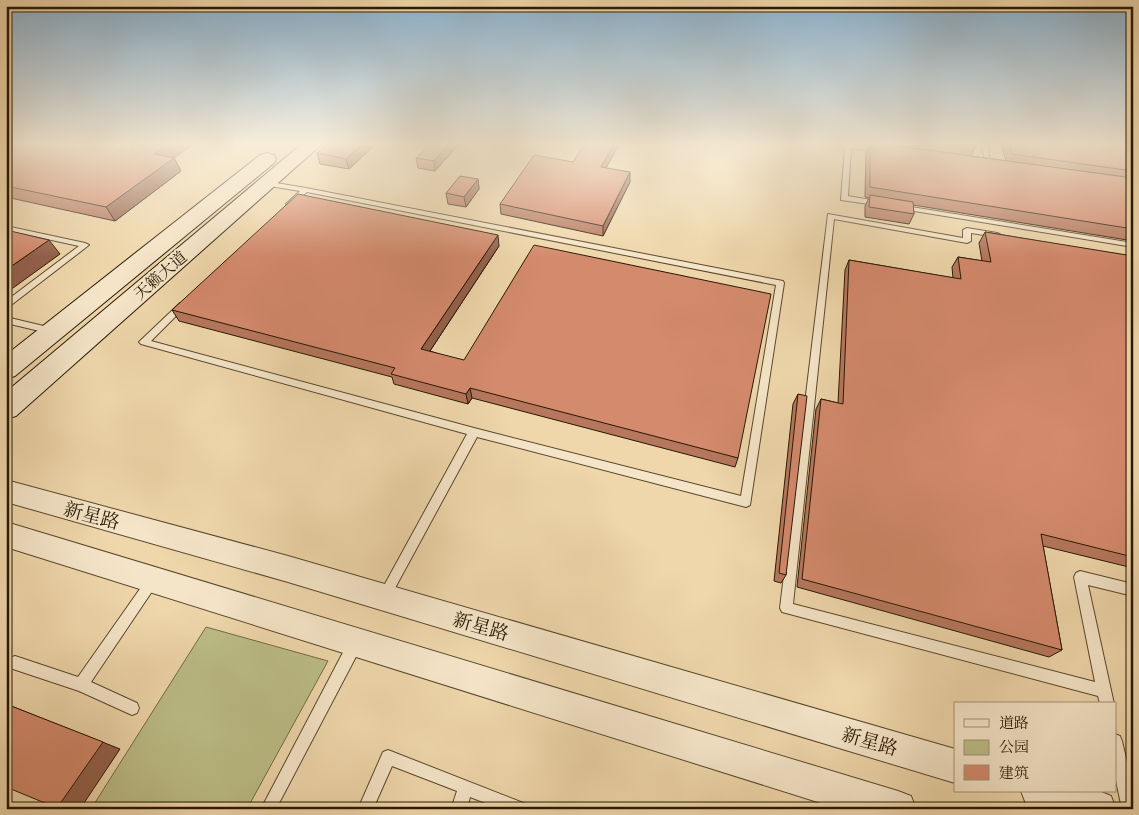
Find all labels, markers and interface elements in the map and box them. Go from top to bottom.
street label: 天籁大道 [128,245,192,305]
street label: 新星路 [61,494,123,536]
street label: 新星路 [450,605,512,647]
legend [954,702,1116,792]
text: 道路 [999,712,1029,733]
street label: 新星路 [839,720,901,762]
text: 公园 [999,736,1029,757]
text: 建筑 [999,762,1029,783]

